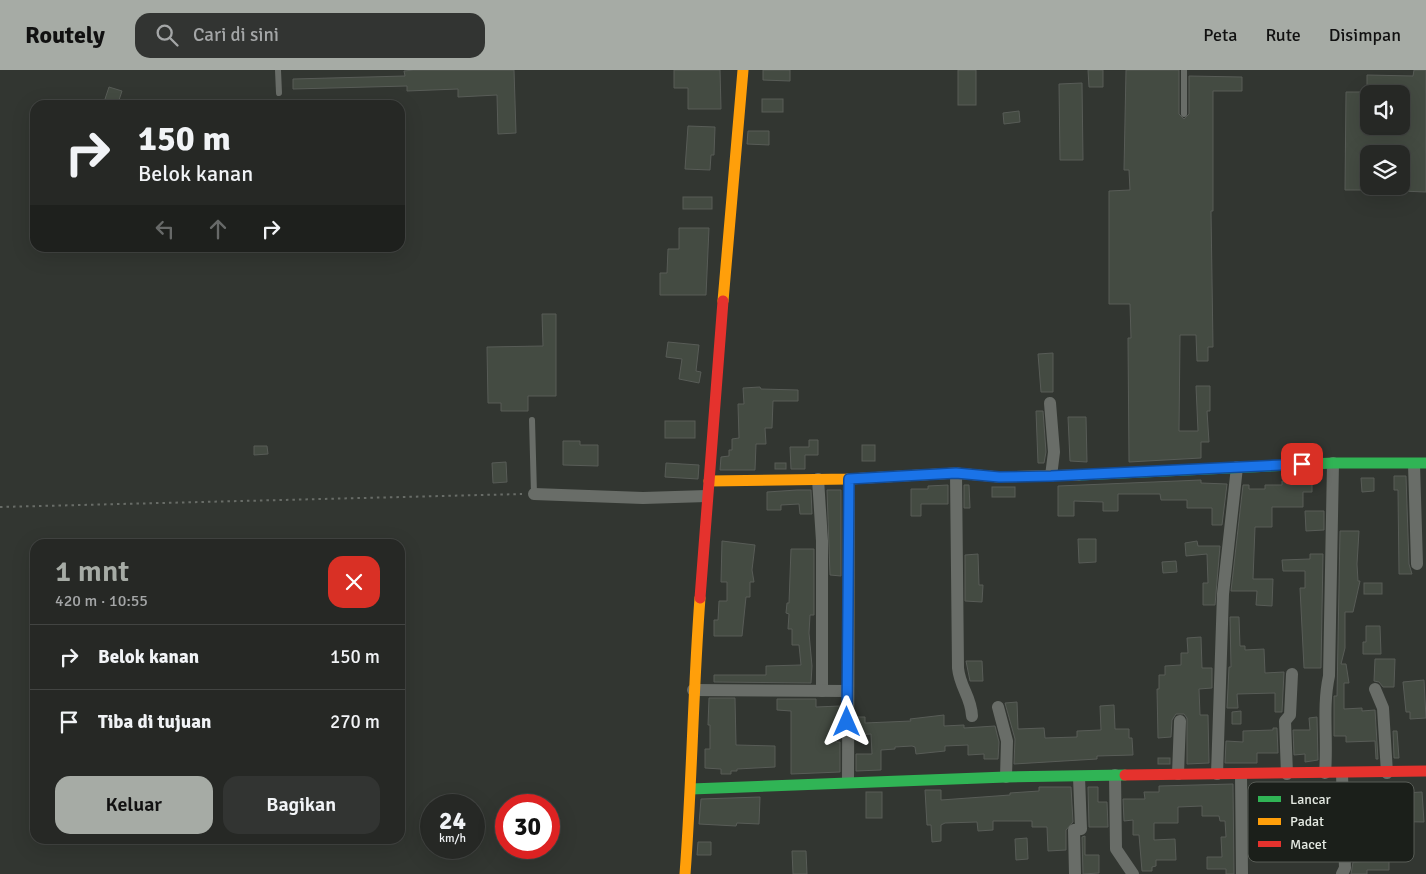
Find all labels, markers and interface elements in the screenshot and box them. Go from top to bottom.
search box [135,13,485,58]
text: Routely [25,20,105,50]
icon: search [153,21,181,49]
text: Cari di sini [193,23,279,47]
text: Peta [1203,24,1237,46]
text: Rute [1265,24,1301,46]
text: Disimpan [1329,24,1401,46]
map controls [1360,85,1410,195]
button: sound [1360,85,1410,135]
text: 150 m [138,117,231,160]
icon: right [55,120,120,185]
button: layers [1360,145,1410,195]
text: Belok kanan [138,160,253,187]
icon: left [151,215,179,243]
icon: ahead [204,215,232,243]
icon: right [257,215,285,243]
pin [1281,443,1323,485]
icon: arrive [1288,450,1316,478]
text: 1 mnt [55,553,129,590]
button: close [328,556,380,608]
text: 420 m · 10:55 [55,591,148,611]
icon: right [55,643,83,671]
text: Belok kanan [98,645,199,669]
text: 150 m [330,645,380,669]
position arrow [820,695,872,747]
icon: arrive [55,708,83,736]
text: Tiba di tujuan [98,710,211,734]
text: 270 m [330,710,380,734]
button: Keluar [55,776,213,834]
button: Bagikan [223,776,380,834]
legend [1248,782,1414,862]
text: Lancar [1290,791,1332,808]
speed limit sign: 30 [495,794,560,859]
text: 24 [439,805,466,836]
text: Padat [1290,813,1324,830]
text: km/h [439,831,466,846]
text: Macet [1290,836,1327,853]

